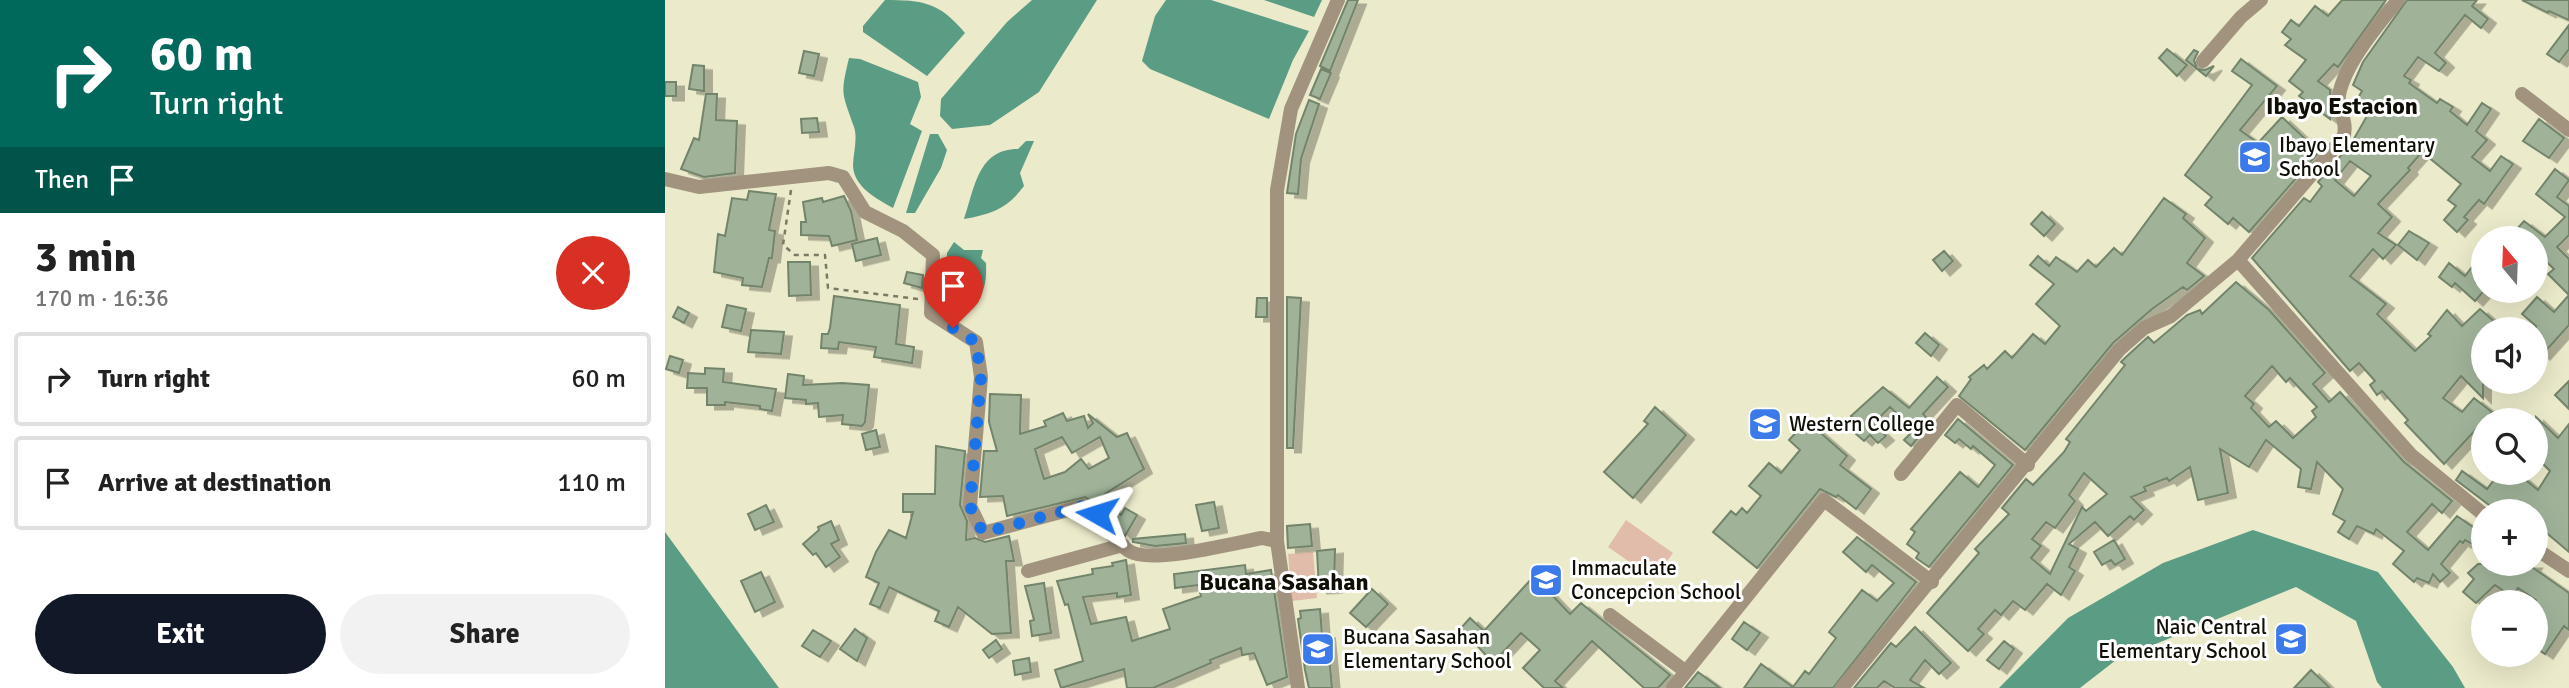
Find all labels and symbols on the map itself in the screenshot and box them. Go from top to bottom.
district label: Ibayo Estacion [2266,91,2418,121]
place label: Ibayo Elementary School [2279,132,2435,182]
school or university icon: Ibayo Elementary School [2236,138,2274,176]
north arrow [2471,226,2548,303]
pin [923,256,983,328]
school or university icon: Western College [1746,405,1784,443]
place label: Western College [1789,411,1935,437]
position arrow [1060,477,1134,551]
place label: Immaculate Concepcion School [1571,555,1741,605]
school or university icon: Immaculate Concepcion School [1527,561,1565,599]
district label: Bucana Sasahan [1199,567,1369,597]
place label: Naic Central Elementary School [2098,614,2267,664]
school or university icon: Naic Central Elementary School [2272,620,2310,658]
place label: Bucana Sasahan Elementary School [1343,624,1512,674]
school or university icon: Bucana Sasahan Elementary School [1299,630,1337,668]

